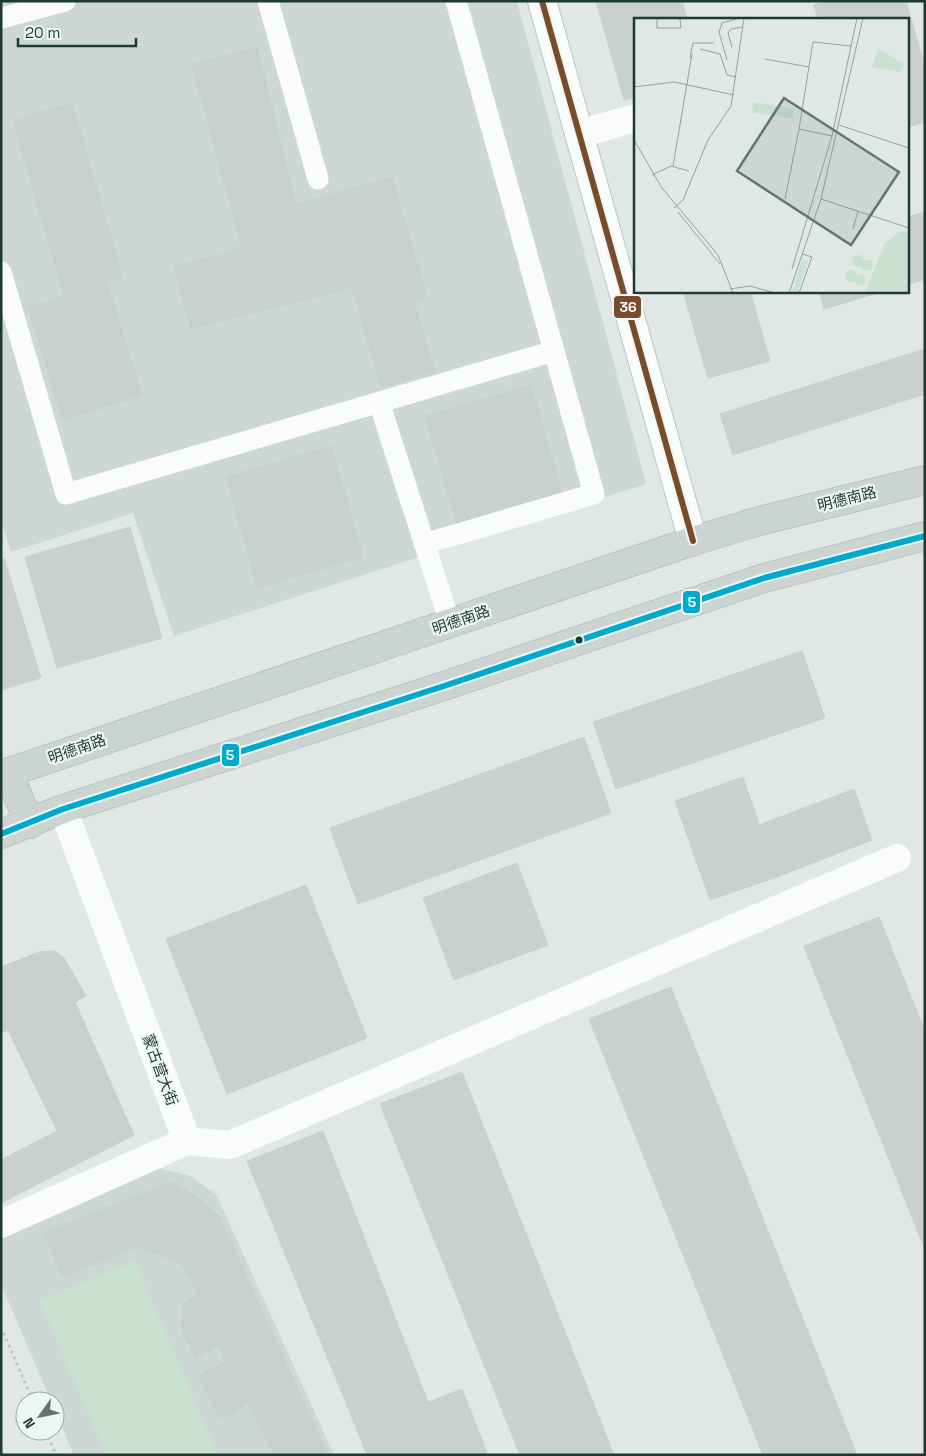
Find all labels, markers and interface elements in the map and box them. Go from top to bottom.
scale bar [18,15,135,47]
inset map [634,18,908,292]
text: 20 m [25,23,60,42]
line badge: 36 [613,295,642,319]
text: 36 [619,298,637,316]
street label: 明德南路 [815,482,878,515]
line badge: 5 [682,590,701,614]
text: 5 [688,593,696,611]
street label: 明德南路 [429,601,492,638]
unlabelled marker [574,635,584,645]
street label: 明德南路 [45,730,108,767]
line badge: 5 [221,743,240,767]
text: 5 [226,746,234,764]
street label: 蒙古营大街 [139,1031,182,1108]
north arrow [15,1391,65,1441]
text: N [19,1414,39,1432]

